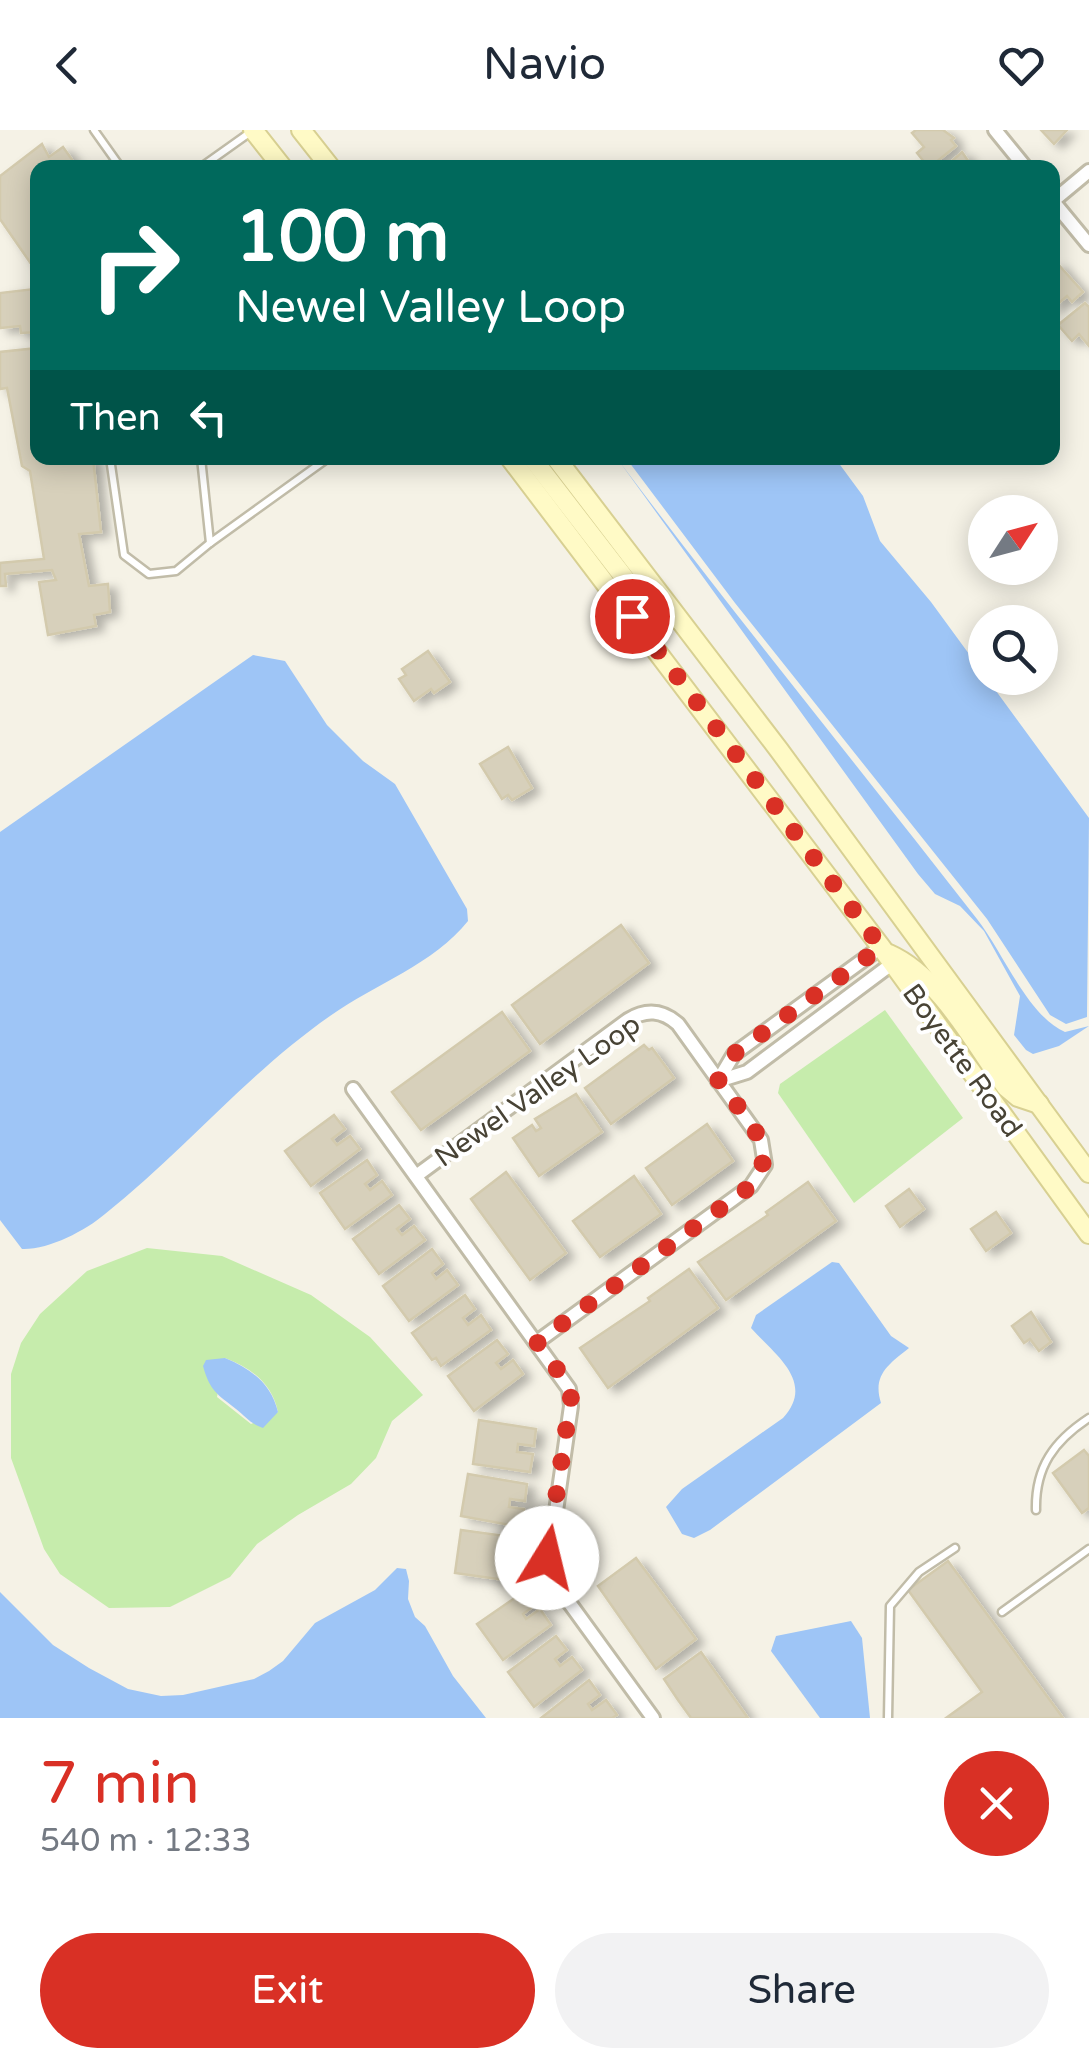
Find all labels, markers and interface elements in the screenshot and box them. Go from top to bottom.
icon: back [40,38,95,93]
text: Navio [483,38,606,92]
icon: heart [994,38,1049,93]
text: 100 m [235,196,449,280]
icon: right [70,200,200,330]
text: Newel Valley Loop [235,281,626,335]
icon: left [181,390,236,445]
text: Then [70,395,161,441]
north arrow [968,495,1058,585]
map controls [968,495,1058,695]
pin [590,574,675,659]
icon: arrive [605,589,660,644]
button: search [968,605,1058,695]
street label: Boyette Road [895,977,1029,1144]
street label: Newel Valley Loop [428,1007,647,1175]
position arrow [495,1506,599,1610]
text: 7 min [40,1748,200,1820]
button: close [944,1751,1049,1856]
text: 540 m · 12:33 [40,1822,252,1860]
button: Exit [40,1933,535,2048]
button: Share [555,1933,1049,2048]

